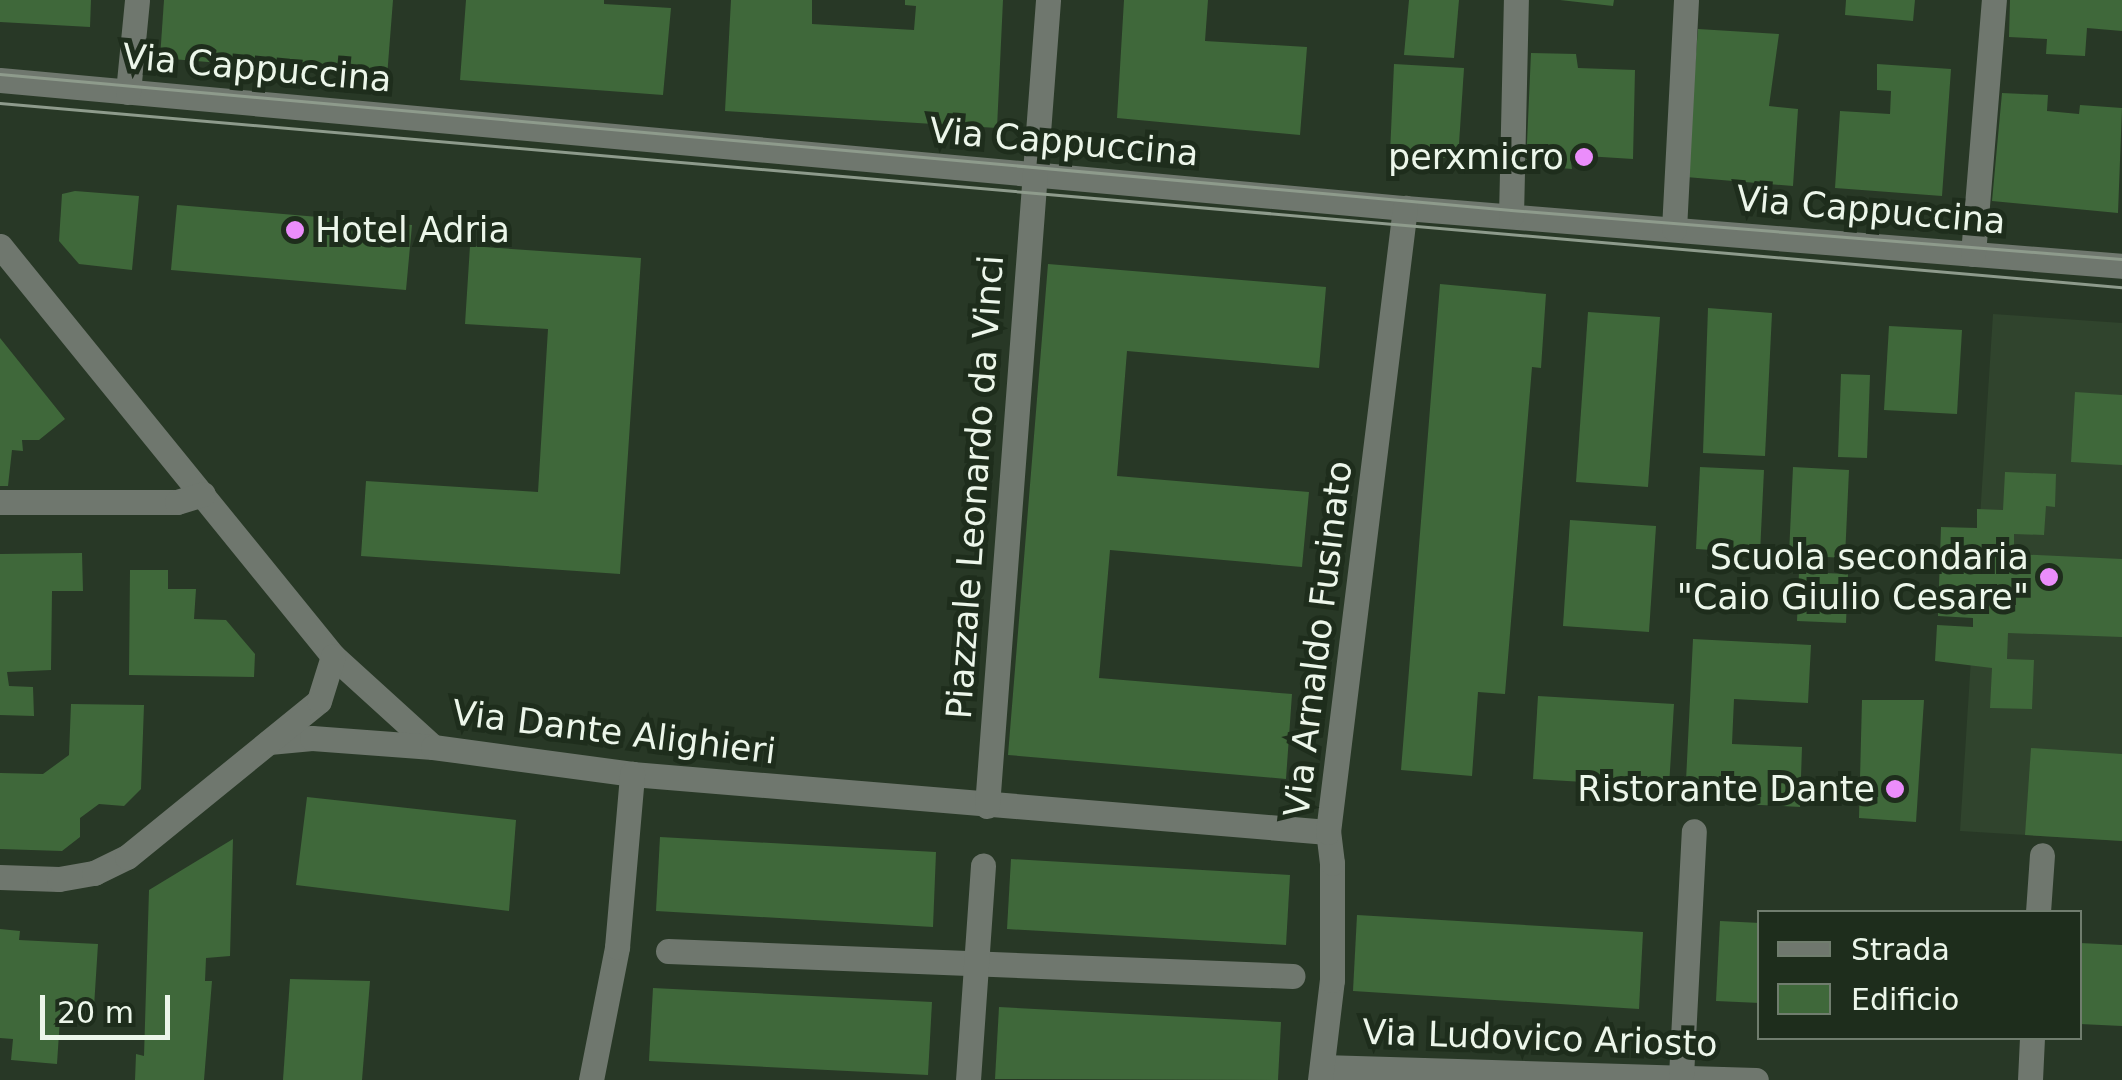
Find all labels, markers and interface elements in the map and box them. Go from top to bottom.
street label: Via Cappuccina [121,35,393,101]
street label: Via Cappuccina [928,109,1200,175]
place label: perxmicro [1388,136,1564,178]
marker: perxmicro [1573,146,1595,168]
street label: Via Cappuccina [1735,177,2007,243]
place label: Hotel Adria [315,209,510,251]
marker: Hotel Adria [284,219,306,241]
street label: Piazzale Leonardo da Vinci [938,254,1012,720]
street label: Via Arnaldo Fusinato [1275,459,1361,819]
place label: Scuola secondaria "Caio Giulio Cesare" [1677,536,2029,618]
marker: Scuola secondaria "Caio Giulio Cesare" [2038,566,2060,588]
street label: Via Dante Alighieri [450,691,778,773]
place label: Ristorante Dante [1577,768,1875,810]
marker: Ristorante Dante [1884,778,1906,800]
legend [1757,910,2082,1040]
text: Strada [1851,932,1950,967]
scale bar [45,975,175,1037]
text: Edificio [1851,982,1959,1017]
text: 20 m [57,995,134,1030]
street label: Via Ludovico Ariosto [1362,1011,1718,1065]

